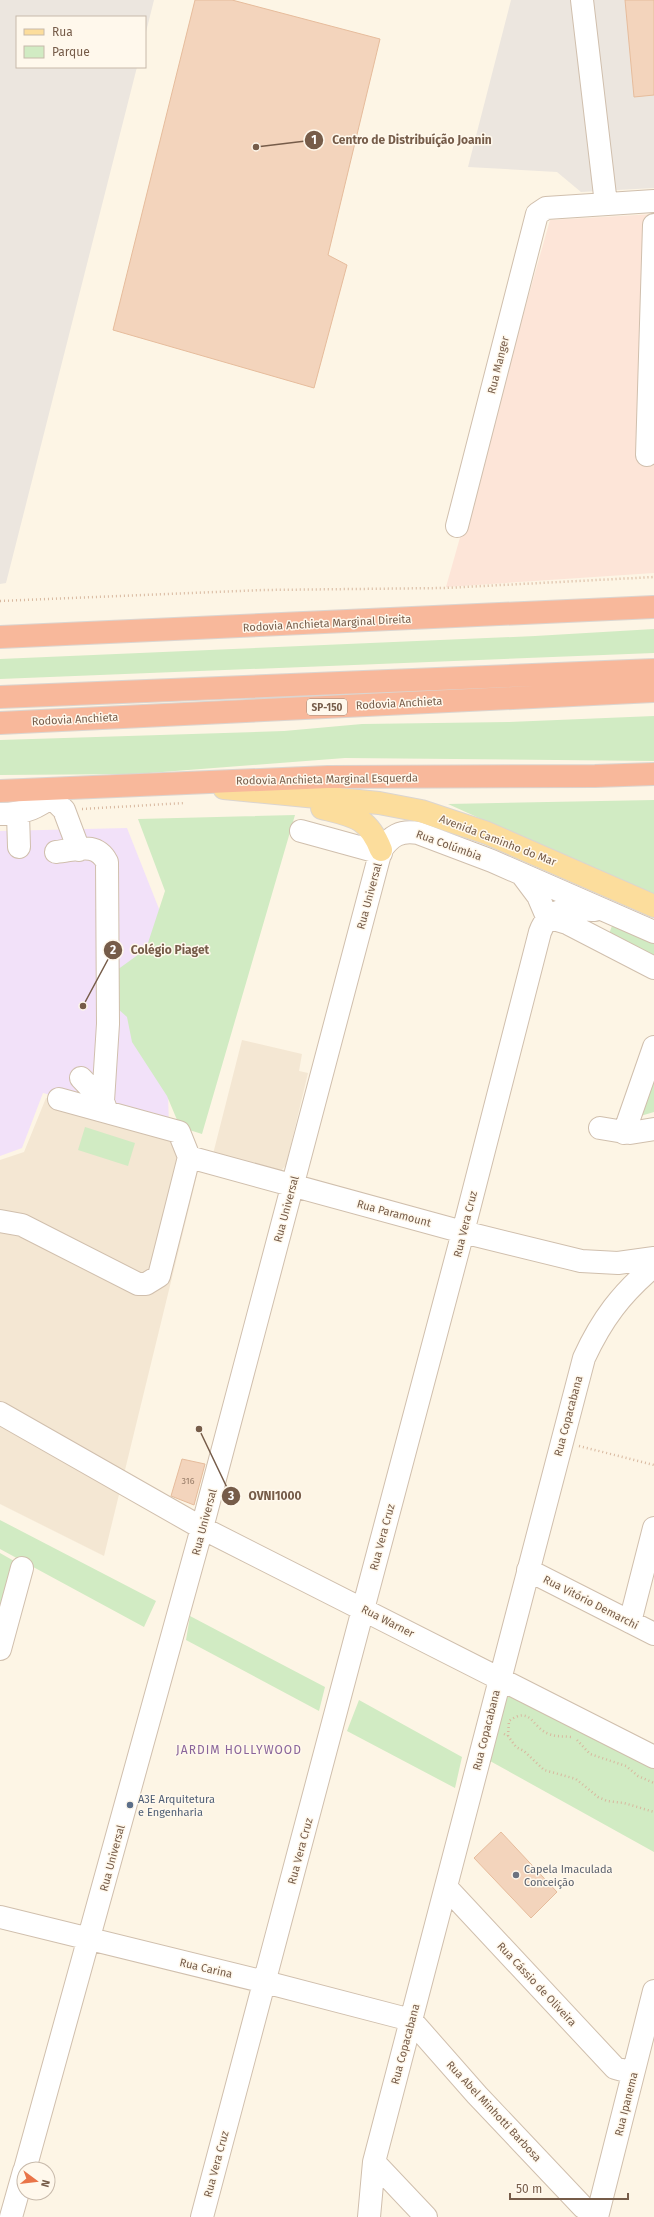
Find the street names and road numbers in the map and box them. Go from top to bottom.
street label: Rua Manger [485,334,512,395]
street label: Rodovia Anchieta Marginal Direita [242,613,412,634]
street label: Rodovia Anchieta [355,695,443,712]
road number: SP-150 [307,699,347,715]
street label: Rodovia Anchieta [31,711,119,728]
street label: Rodovia Anchieta Marginal Esquerda [236,771,418,788]
street label: Avenida Caminho do Mar [438,812,559,869]
street label: Rua Colúmbia [414,828,483,863]
street label: Rua Universal [354,861,385,931]
street label: Rua Universal [271,1174,302,1244]
street label: Rua Vera Cruz [451,1189,480,1259]
street label: Rua Paramount [355,1197,432,1230]
street label: Rua Copacabana [552,1374,585,1458]
street label: Rua Universal [189,1487,220,1557]
street label: Rua Vera Cruz [367,1502,398,1572]
street label: Rua Vitório Demarchi [541,1573,641,1632]
street label: Rua Warner [359,1603,417,1641]
street label: Rua Copacabana [470,1688,503,1772]
street label: Rua Vera Cruz [285,1816,316,1886]
street label: Rua Universal [97,1823,128,1893]
street label: Rua Cássio de Oliveira [494,1940,579,2029]
street label: Rua Carina [178,1956,234,1981]
street label: Rua Copacabana [389,2002,422,2086]
street label: Rua Abel Minhotti Barbosa [444,2058,544,2164]
street label: Rua Ipanema [612,2071,641,2137]
street label: Rua Vera Cruz [201,2129,232,2199]

